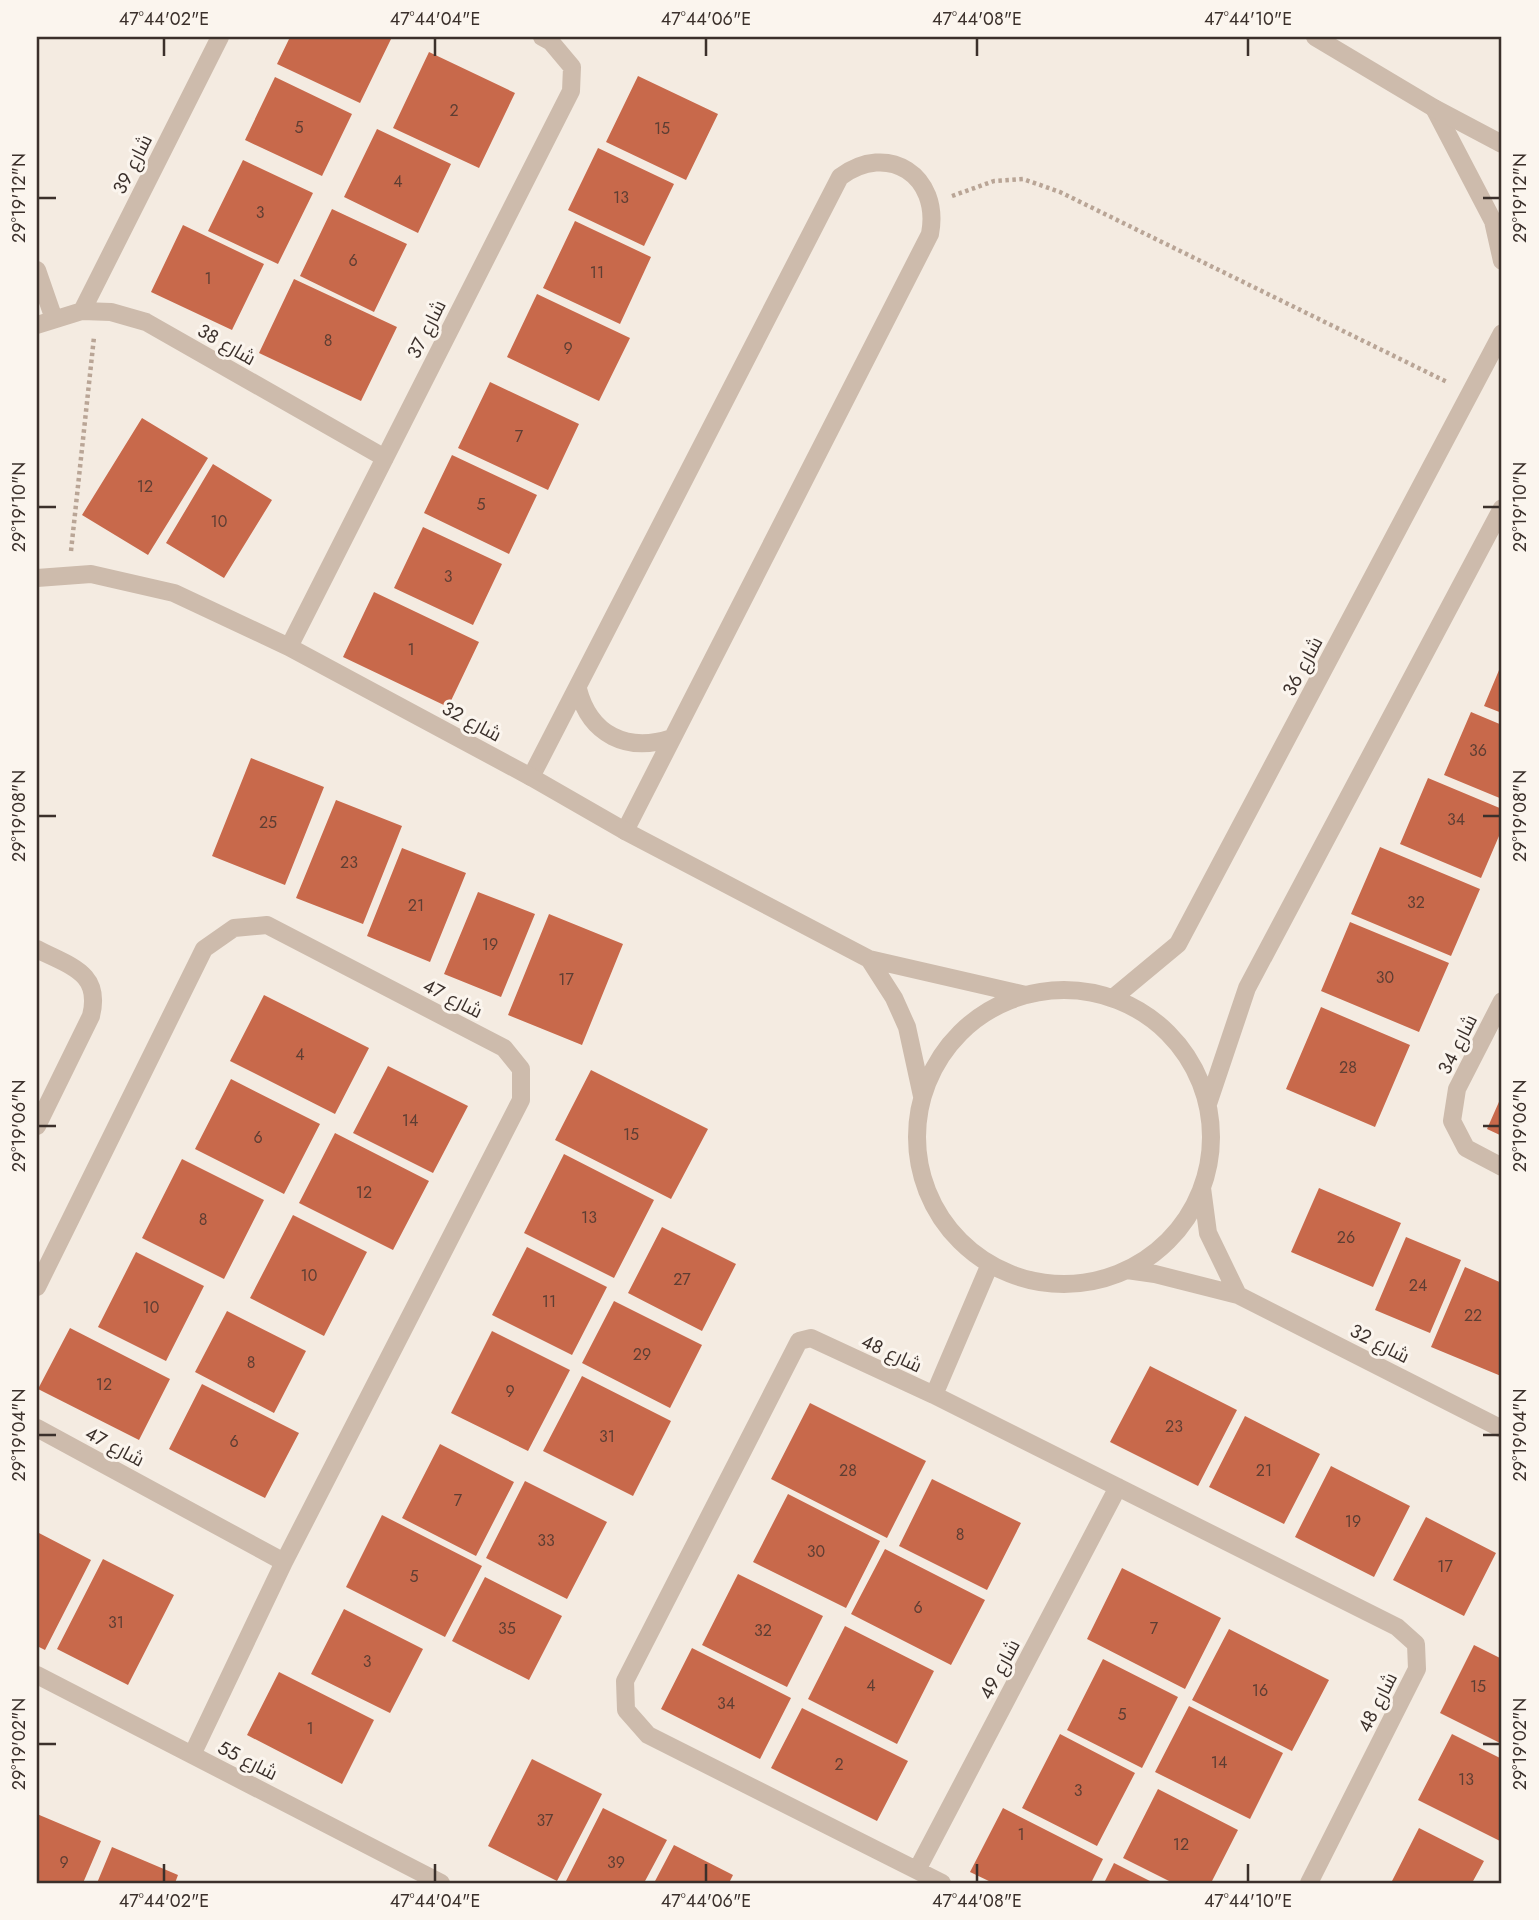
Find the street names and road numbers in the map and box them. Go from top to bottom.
street label: شارع 39 [106,130,159,199]
street label: شارع 37 [400,295,453,363]
street label: شارع 38 [193,317,261,372]
street label: شارع 36 [1276,632,1329,701]
street label: شارع 32 [437,695,506,748]
street label: شارع 47 [418,972,487,1025]
street label: شارع 34 [1431,1010,1484,1079]
street label: شارع 32 [1345,1317,1414,1370]
street label: شارع 48 [857,1328,926,1379]
street label: شارع 47 [80,1420,149,1473]
street label: شارع 49 [972,1634,1027,1704]
street label: شارع 48 [1351,1668,1404,1737]
street label: شارع 55 [213,1734,282,1787]

